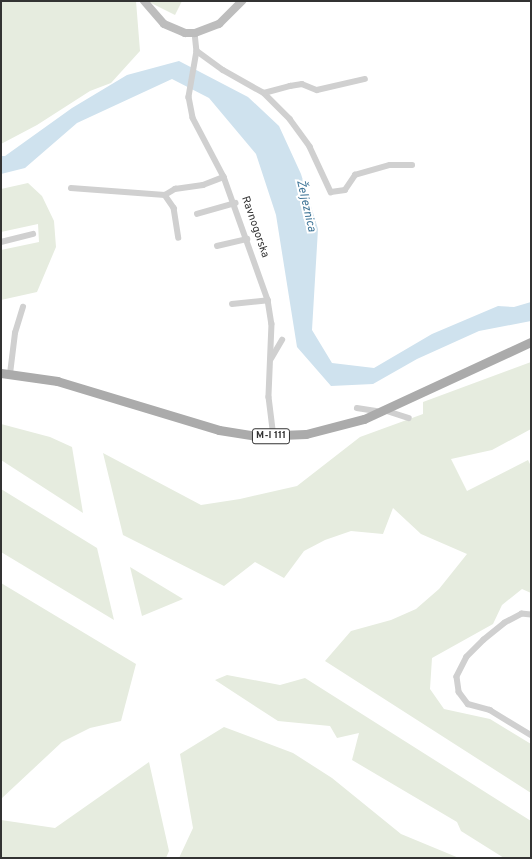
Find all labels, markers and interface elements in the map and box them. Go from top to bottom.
water label: Željeznica [292,179,318,233]
street label: Ravnogorska [238,194,272,260]
road number: M-I 111 [251,428,291,444]

